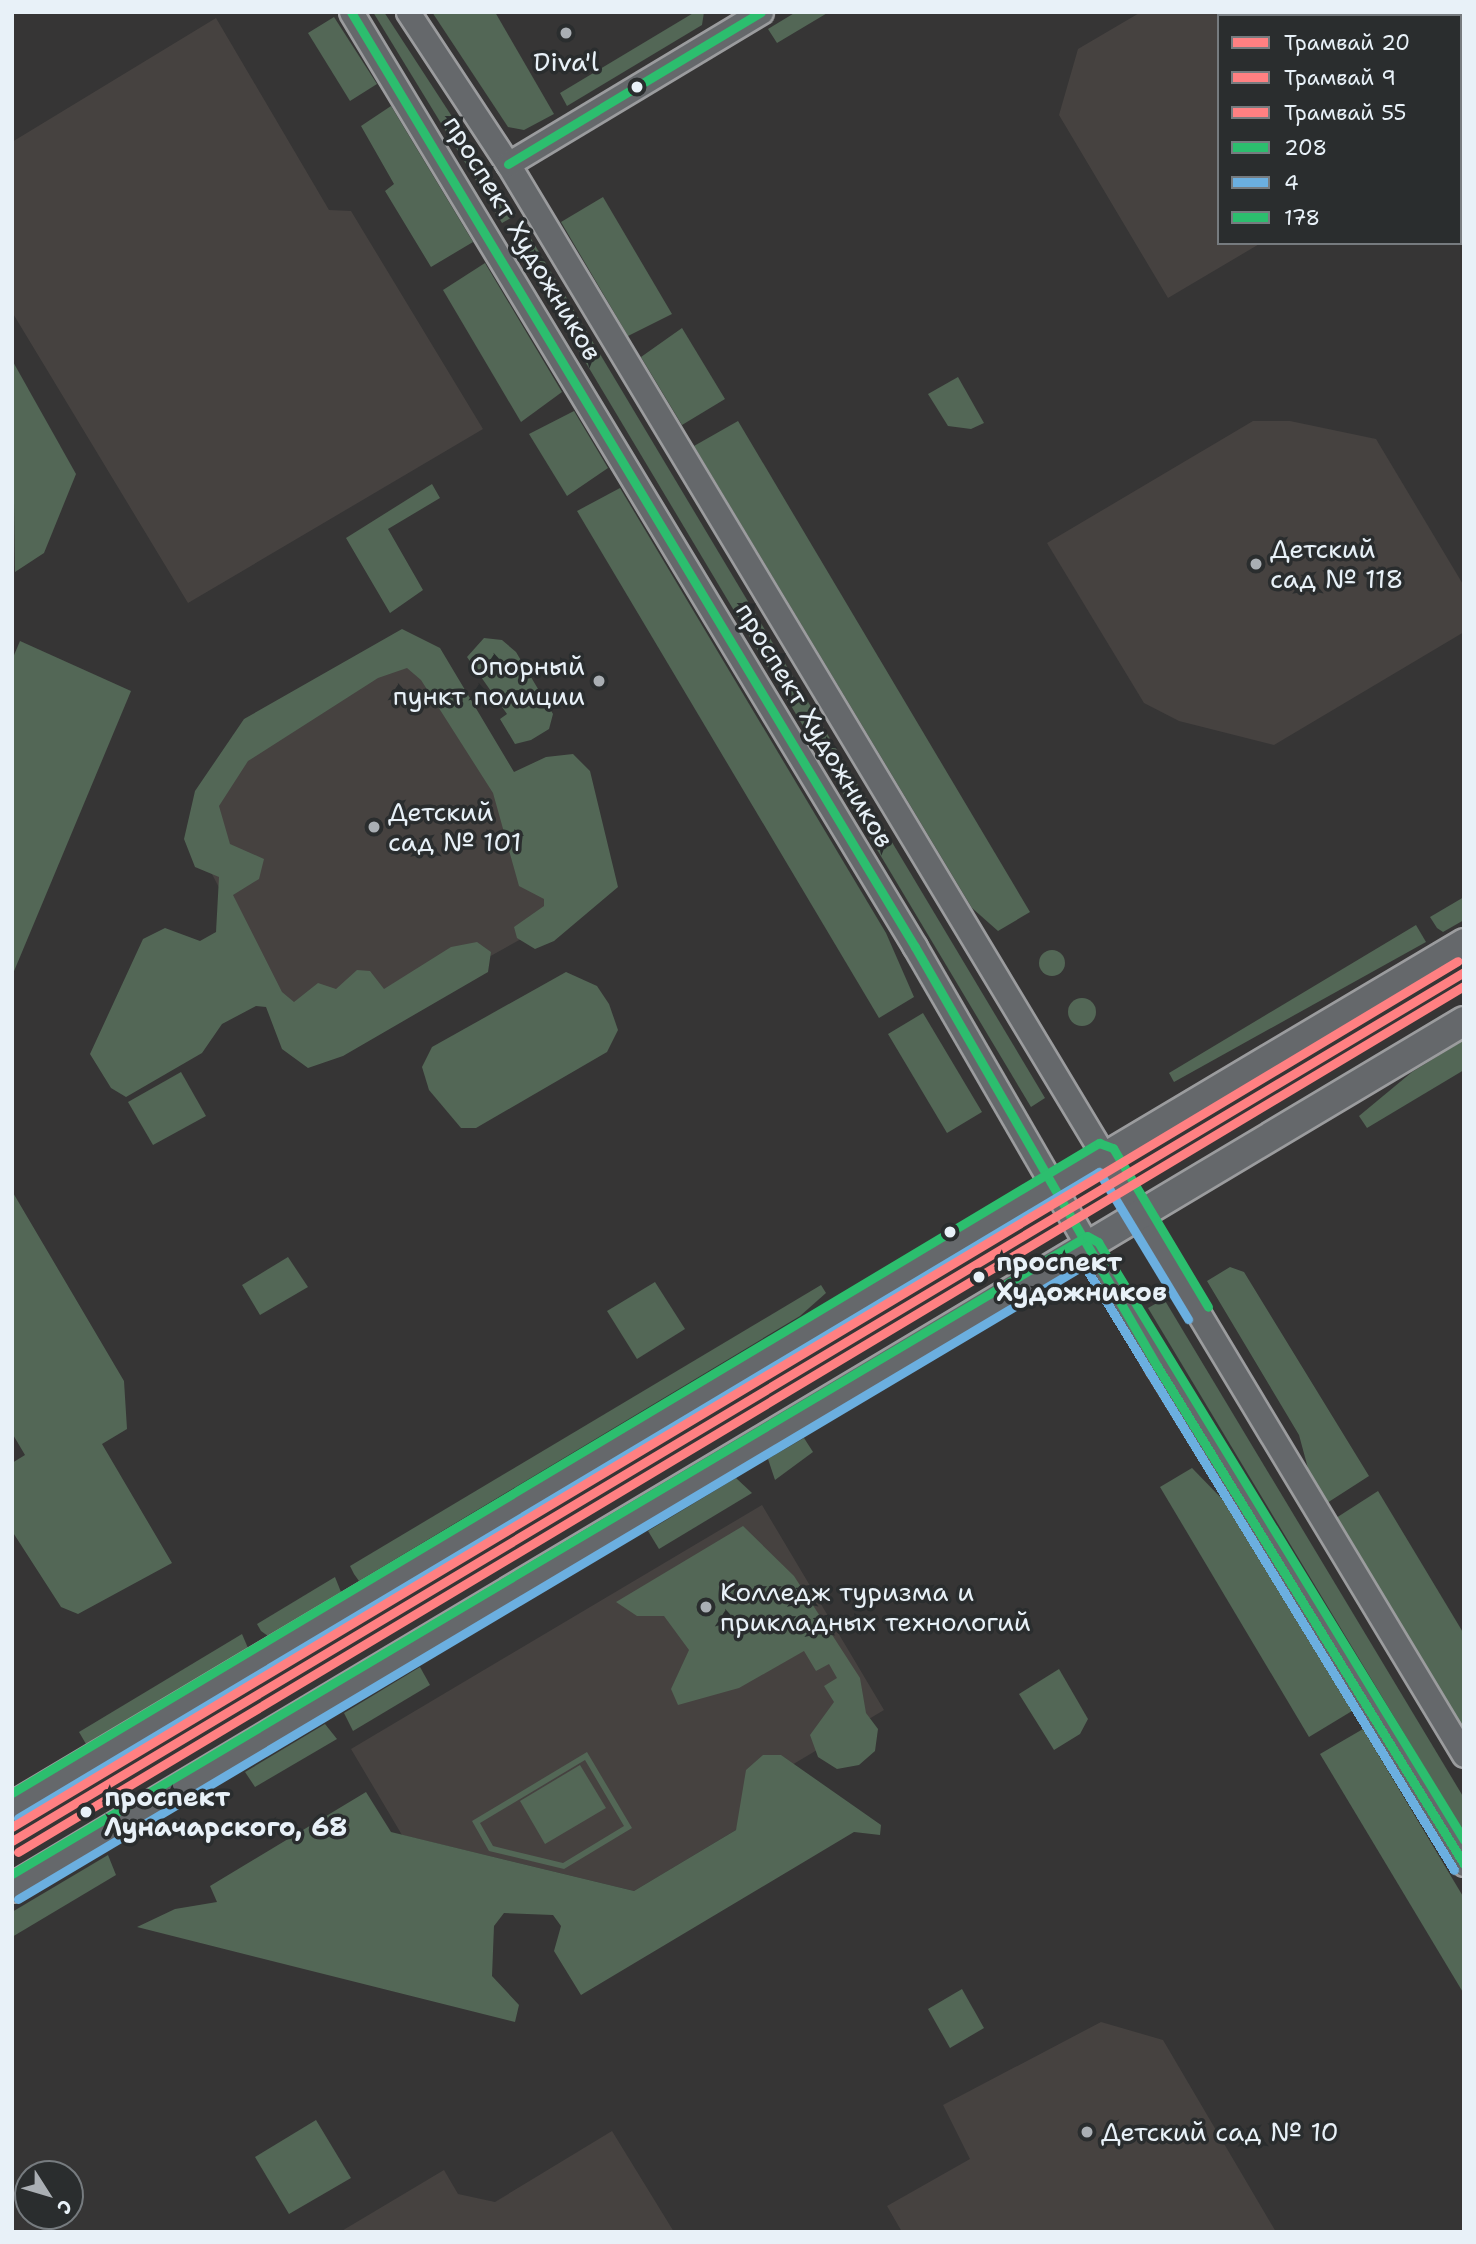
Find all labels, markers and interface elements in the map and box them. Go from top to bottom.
legend [1217,14,1462,245]
marker: Diva'l [556,23,576,43]
text: Трамвай 20 [1284,29,1410,57]
place label: Diva'l [533,46,599,78]
text: Трамвай 9 [1284,64,1396,92]
unlabelled marker [630,80,644,94]
text: Трамвай 55 [1284,99,1406,127]
street label: проспект Художников [437,110,609,366]
text: 208 [1284,134,1327,162]
text: 4 [1284,169,1299,197]
text: 178 [1284,204,1320,232]
place label: Детский сад № 118 [1270,533,1404,594]
marker: Детский сад № 118 [1248,556,1264,572]
street label: проспект Художников [729,597,901,853]
place label: Опорный пункт полиции [393,650,585,712]
marker: Опорный пункт полиции [591,673,607,689]
place label: Детский сад № 101 [388,796,521,858]
marker: Детский сад № 101 [366,819,382,835]
unlabelled marker [943,1225,957,1239]
place label: проспект Художников [996,1246,1167,1308]
marker: проспект Художников [968,1266,990,1288]
place label: Колледж туризма и прикладных технологий [720,1576,1031,1638]
marker: Колледж туризма и прикладных технологий [698,1599,714,1615]
place label: проспект Луначарского, 68 [104,1781,347,1842]
marker: проспект Луначарского, 68 [75,1801,97,1823]
place label: Детский сад № 10 [1101,2116,1339,2148]
marker: Детский сад № 10 [1079,2124,1095,2140]
north arrow [14,2160,84,2230]
text: С [51,2195,78,2219]

